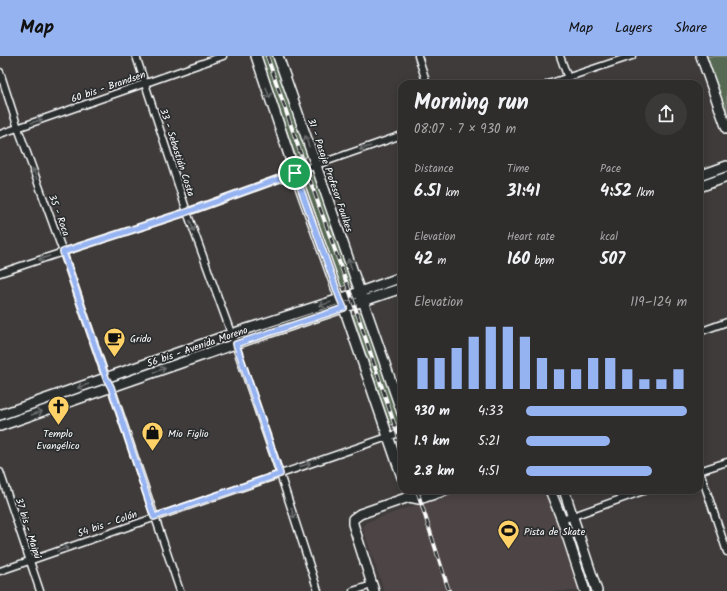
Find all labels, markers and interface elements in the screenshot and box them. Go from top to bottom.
text: Map [20,13,54,43]
text: Map [569,17,593,39]
text: Layers [615,17,653,39]
text: Share [675,17,707,39]
street label: 60 bis - Brandsen [69,67,148,107]
text: Morning run [414,86,529,121]
one-way arrow [265,87,273,99]
button: share [645,93,687,135]
street label: 33 - Sebastián Costa [155,106,199,199]
street label: 31 - Pasaje Profesor Foulkes [303,116,357,235]
one-way arrow [30,117,43,124]
text: 08:07 · 7 × 930 m [414,119,516,140]
one-way arrow [303,136,311,148]
one-way arrow [359,145,372,152]
pin [278,156,312,190]
text: Distance [414,160,454,178]
text: Time [507,160,529,178]
text: Pace [600,160,621,178]
icon: arrive [284,162,306,184]
one-way arrow [30,168,38,180]
text: 6.51 [414,178,441,205]
text: 31:41 [507,178,540,205]
text: 4:52 [600,178,632,205]
text: km [441,184,459,202]
text: /km [632,184,654,202]
street label: 35 - Roca [44,192,74,239]
one-way arrow [189,219,197,231]
text: Elevation [414,228,456,246]
text: Heart rate [507,228,555,246]
text: kcal [600,228,618,246]
text: 42 [414,246,433,273]
text: 160 [507,246,530,273]
text: 507 [600,246,625,273]
text: m [433,252,446,270]
text: bpm [530,252,554,270]
one-way arrow [37,255,50,262]
one-way arrow [346,258,354,270]
text: Elevation [414,292,463,313]
text: 119–124 m [630,292,687,313]
one-way arrow [319,301,332,308]
street label: 56 bis - Avenida Moreno [145,322,250,372]
cafe icon: Grido [102,325,128,358]
place label: Grido [130,331,152,347]
one-way arrow [153,366,166,373]
one-way arrow [77,383,90,390]
church icon: Templo Evangélico [45,394,71,427]
text: 930 m [414,401,450,422]
text: 4:33 [478,401,503,422]
one-way arrow [30,409,43,416]
shop icon: Mio Figlio [139,420,165,453]
place label: Templo Evangélico [36,426,80,454]
place label: Mio Figlio [168,426,209,442]
text: 1.9 km [414,431,450,452]
text: 5:21 [478,431,500,452]
one-way arrow [299,461,312,468]
text: 2.8 km [414,461,454,482]
text: 4:51 [478,461,499,482]
street label: 37 bis - Maipú [11,496,46,561]
street label: 54 bis - Colón [75,506,139,542]
one-way arrow [290,507,297,520]
sports icon: Pista de Skate [496,518,522,551]
place label: Pista de Skate [524,524,586,540]
one-way arrow [57,545,70,552]

